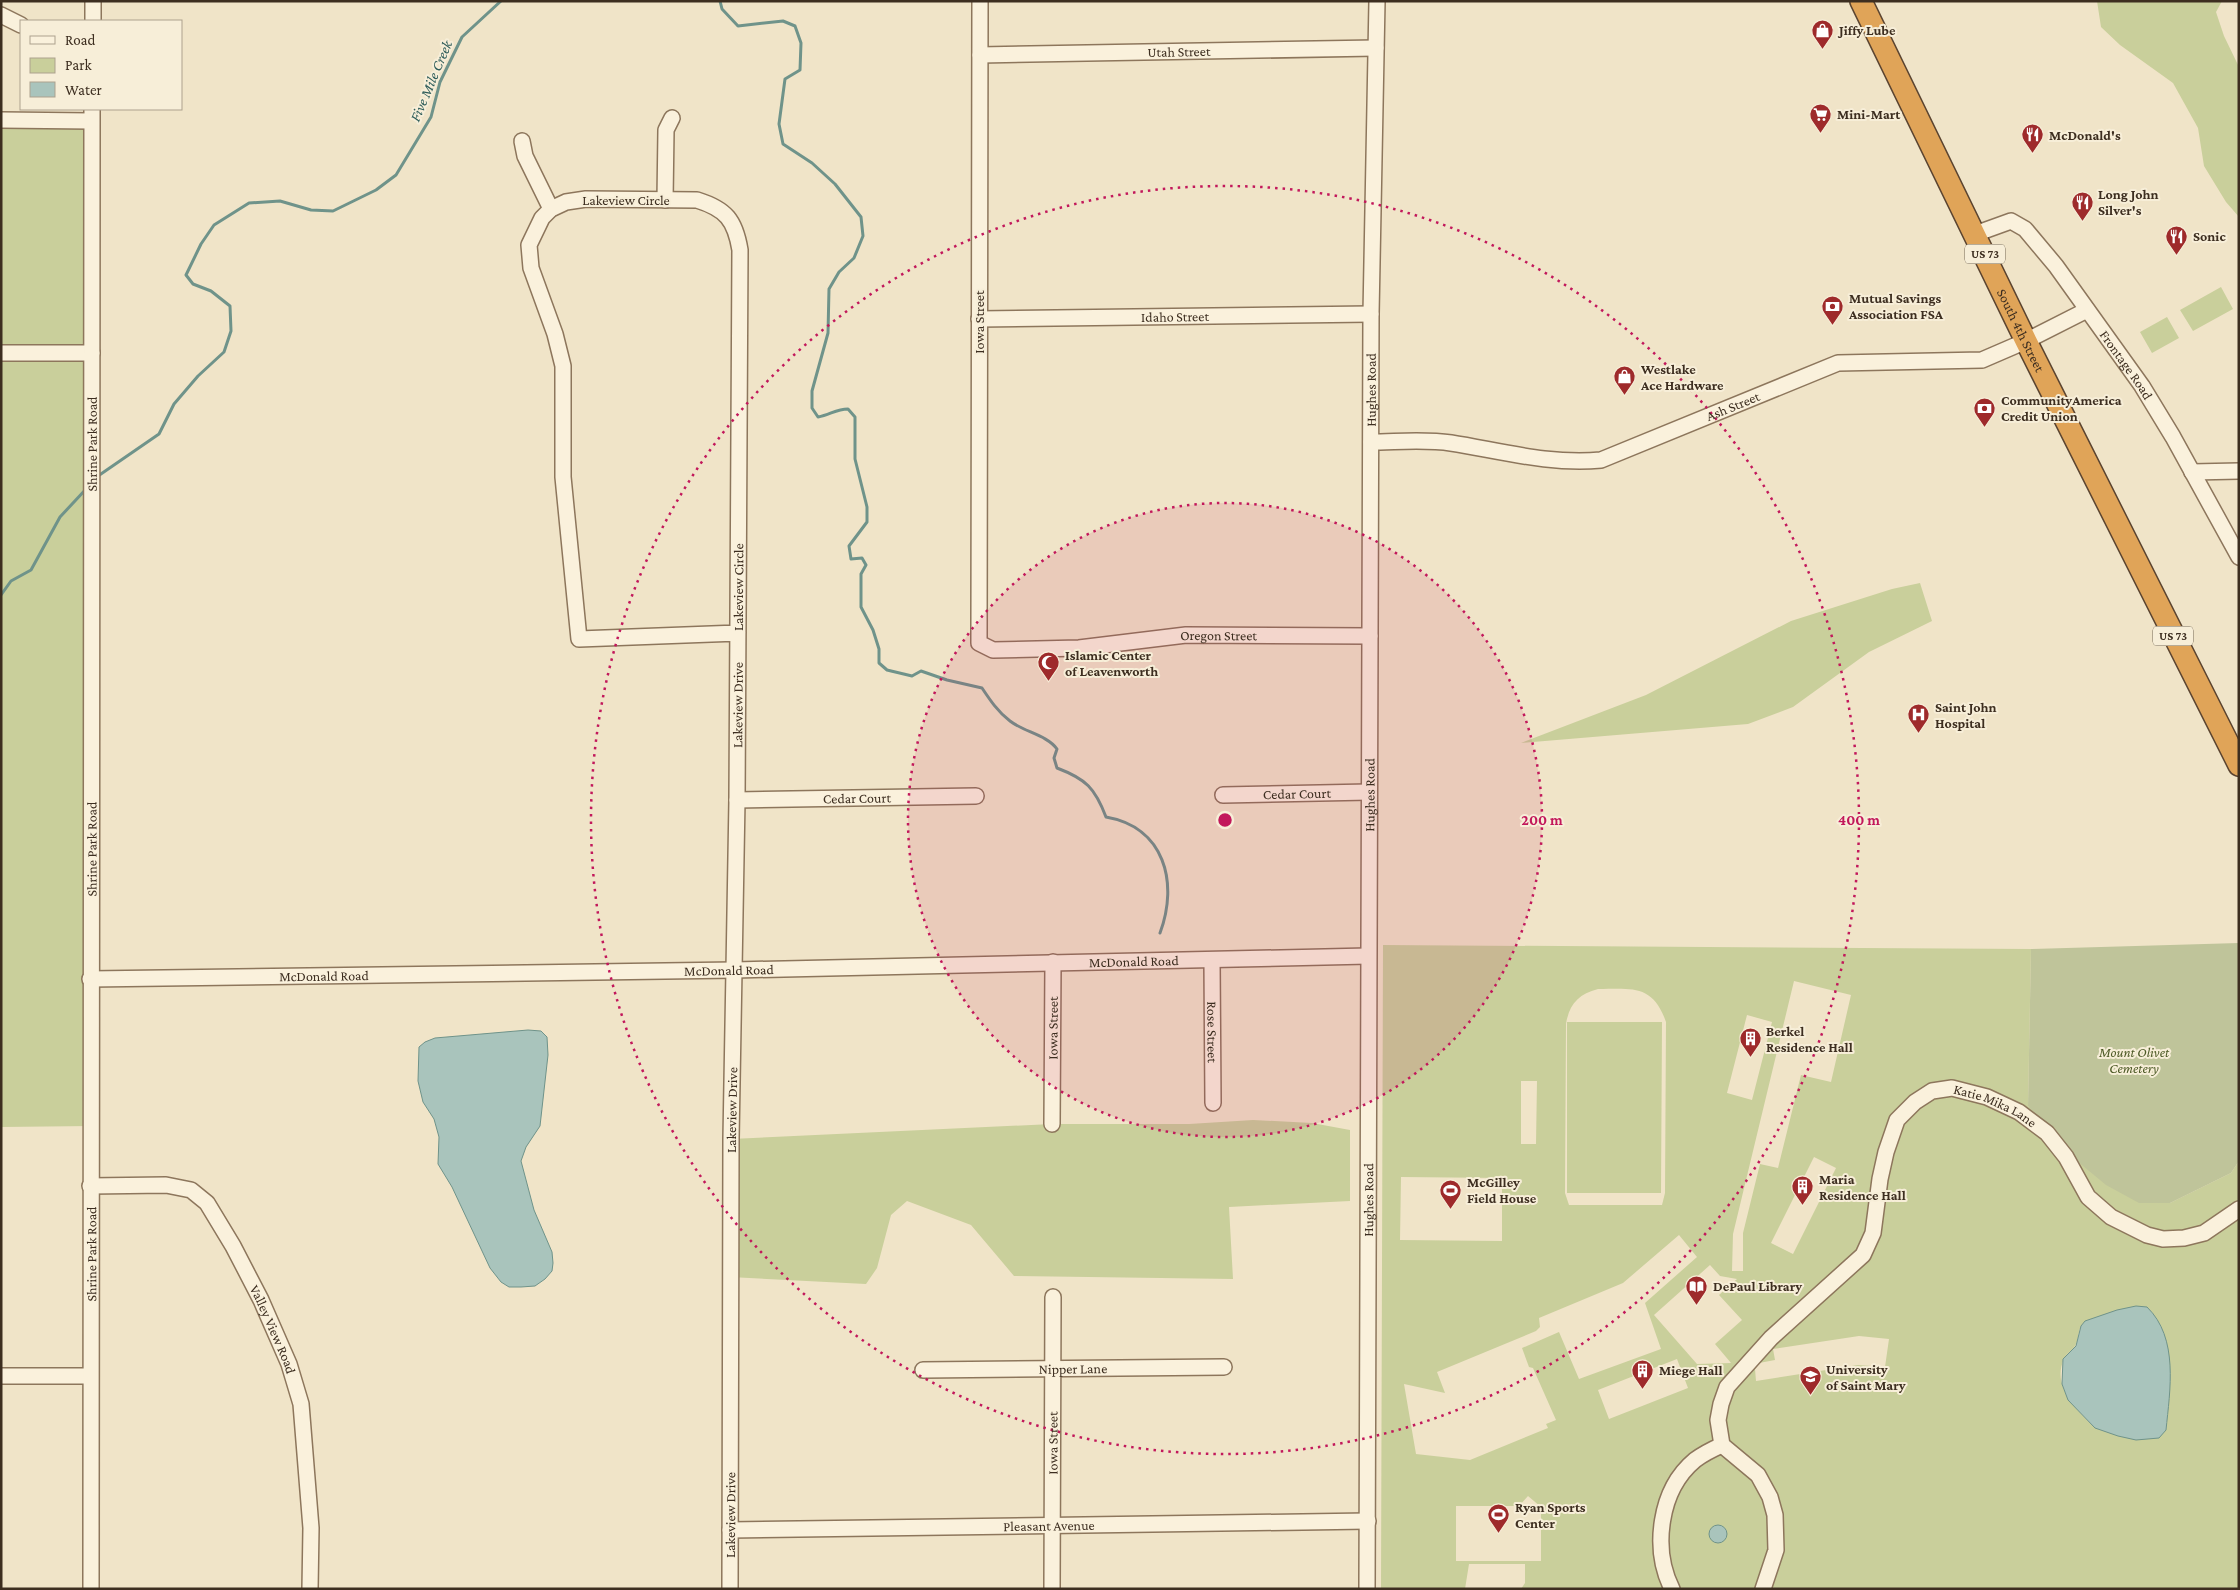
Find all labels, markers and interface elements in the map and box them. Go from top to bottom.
shop icon: Jiffy Lube [1811,18,1835,49]
legend [20,20,182,110]
place label: Jiffy Lube [1837,22,1896,38]
text: Road [65,32,96,48]
water label: Five Mile Creek [407,37,456,124]
street label: Utah Street [1147,43,1211,60]
text: Park [65,57,92,73]
text: Water [65,82,102,98]
supermarket icon: Mini-Mart [1809,102,1833,133]
place label: Mini-Mart [1837,106,1901,122]
restaurant icon: McDonald's [2021,123,2045,154]
place label: McDonald's [2049,127,2121,143]
place label: Long John Silver's [2098,186,2159,218]
restaurant icon: Long John Silver's [2070,190,2094,221]
street label: Lakeview Circle [582,192,670,208]
restaurant icon: Sonic [2165,224,2189,255]
place label: Sonic [2193,228,2226,244]
road number: US 73 [1965,244,2005,264]
street label: South 4th Street [1994,286,2048,375]
street label: Iowa Street [971,290,987,354]
place label: Mutual Savings Association FSA [1848,290,1944,322]
bank icon: Mutual Savings Association FSA [1821,294,1845,325]
street label: Idaho Street [1141,308,1209,325]
street label: Frontage Road [2097,327,2157,403]
street label: Hughes Road [1363,353,1379,427]
place label: Westlake Ace Hardware [1640,361,1724,393]
shop icon: Westlake Ace Hardware [1613,365,1637,396]
street label: Ash Street [1704,388,1762,424]
place label: CommunityAmerica Credit Union [2001,392,2122,424]
street label: Shrine Park Road [84,396,100,491]
bank icon: CommunityAmerica Credit Union [1973,396,1997,427]
street label: Lakeview Circle [730,543,746,631]
road number: US 73 [2153,626,2193,646]
street label: Oregon Street [1179,627,1257,644]
place label: Islamic Center of Leavenworth [1065,647,1158,679]
mosque icon: Islamic Center of Leavenworth [1037,651,1061,682]
street label: Lakeview Drive [729,662,746,748]
place label: Saint John Hospital [1935,699,1997,731]
hospital icon: Saint John Hospital [1907,703,1931,734]
street label: Hughes Road [1361,758,1378,832]
street label: Cedar Court [1263,785,1332,802]
street label: Cedar Court [823,789,891,807]
street label: Shrine Park Road [83,801,100,896]
centre of rings [1216,811,1234,829]
text: 200 m [1521,812,1563,828]
text: 400 m [1838,812,1880,828]
street label: McDonald Road [1089,952,1180,970]
street label: McDonald Road [684,961,775,979]
street label: McDonald Road [279,967,370,984]
street label: Iowa Street [1044,996,1061,1060]
street label: Rose Street [1204,1001,1221,1063]
place label: Berkel Residence Hall [1766,1023,1853,1055]
building icon: Berkel Residence Hall [1738,1027,1762,1058]
park label: Mount Olivet Cemetery [2098,1044,2170,1076]
street label: Lakeview Drive [723,1067,740,1153]
street label: Katie Mika Lane [1952,1081,2040,1131]
street label: Hughes Road [1360,1163,1376,1237]
place label: Maria Residence Hall [1819,1171,1906,1203]
place label: McGilley Field House [1467,1174,1537,1206]
building icon: Maria Residence Hall [1791,1175,1815,1206]
sports icon: McGilley Field House [1439,1178,1463,1209]
street label: Shrine Park Road [83,1206,99,1301]
library icon: DePaul Library [1685,1274,1709,1305]
place label: DePaul Library [1713,1278,1802,1294]
street label: Valley View Road [247,1282,300,1376]
building icon: Miege Hall [1631,1358,1655,1389]
street label: Nipper Lane [1039,1360,1107,1377]
place label: University of Saint Mary [1826,1361,1906,1393]
place label: Miege Hall [1659,1362,1723,1378]
school or university icon: University of Saint Mary [1798,1365,1822,1396]
street label: Iowa Street [1044,1411,1061,1475]
street label: Lakeview Drive [722,1472,738,1558]
place label: Ryan Sports Center [1515,1499,1586,1531]
sports icon: Ryan Sports Center [1487,1503,1511,1534]
street label: Pleasant Avenue [1003,1517,1095,1534]

